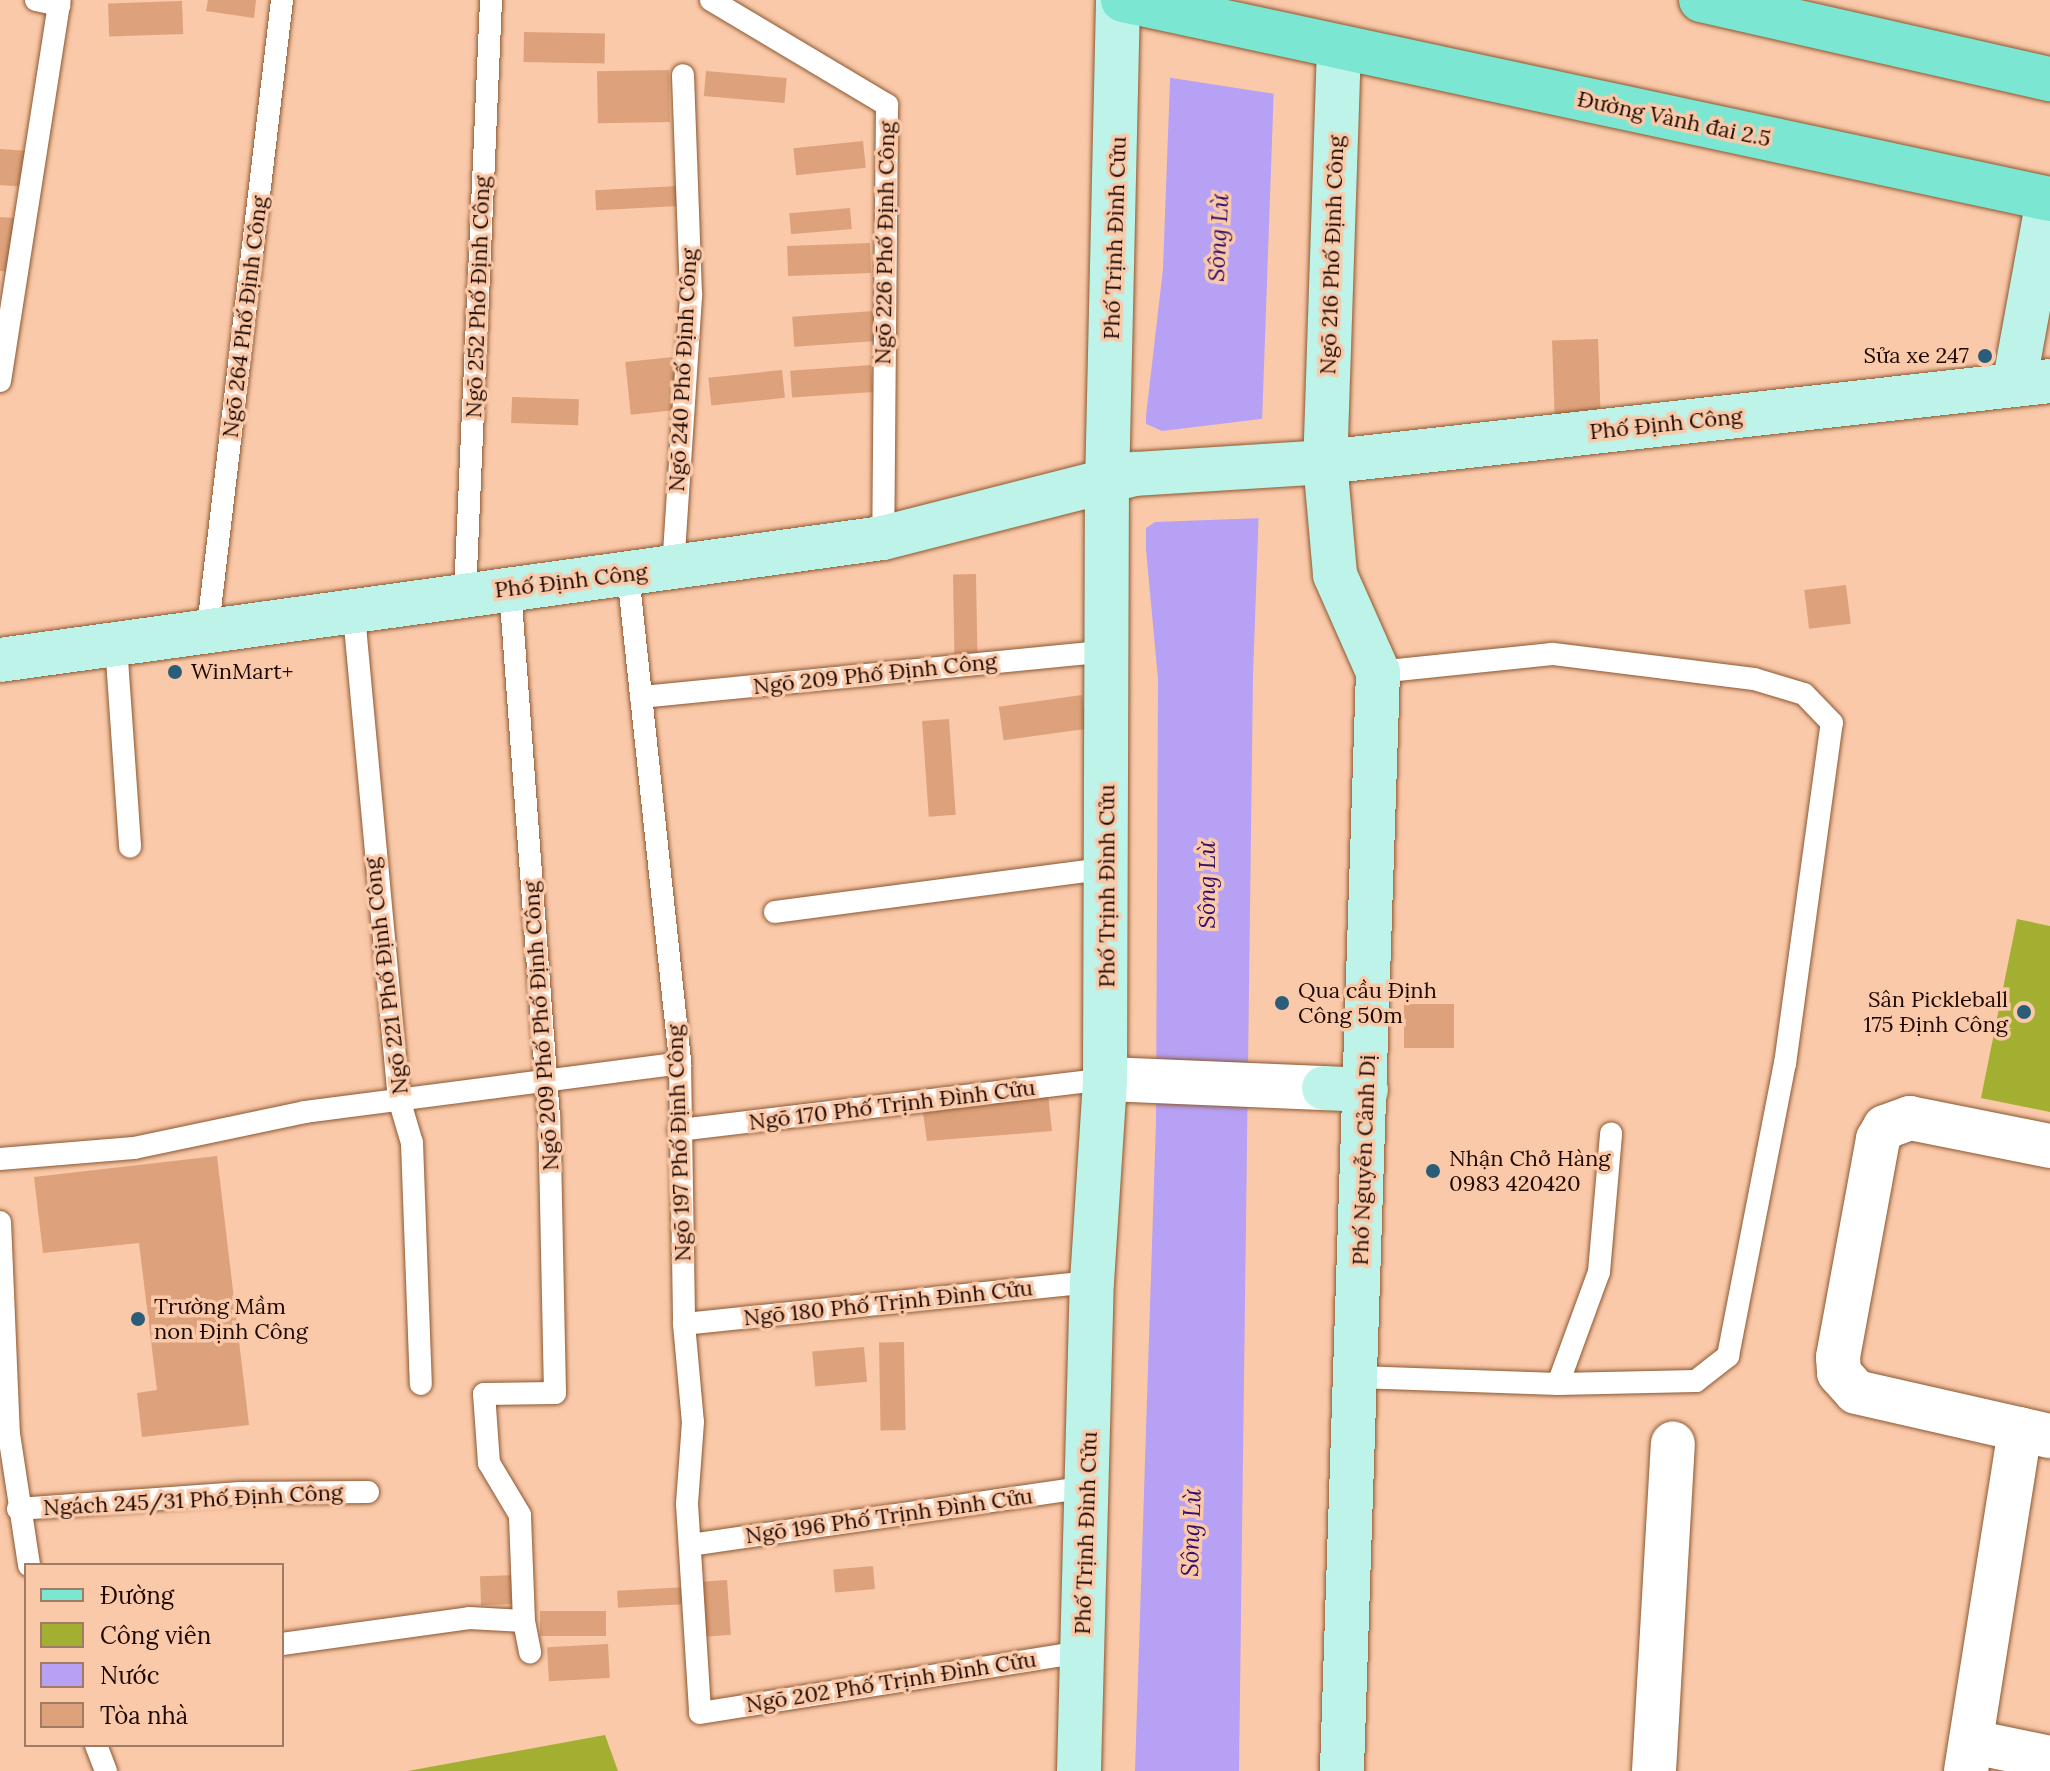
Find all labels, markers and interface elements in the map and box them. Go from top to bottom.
street label: Đường Vành đai 2.5 [1575,86,1773,152]
street label: Ngõ 226 Phố Định Công [870,121,900,365]
street label: Ngõ 216 Phố Định Công [1315,135,1349,375]
street label: Phố Trịnh Đình Cửu [1098,136,1132,340]
street label: Ngõ 252 Phố Định Công [461,175,495,419]
water label: Sông Lừ [1201,193,1235,283]
street label: Ngõ 264 Phố Định Công [217,195,273,439]
street label: Ngõ 240 Phố Định Công [663,248,703,492]
place label: Sửa xe 247 [1864,343,1969,369]
marker: Sửa xe 247 [1976,347,1994,365]
street label: Phố Định Công [1588,403,1744,445]
street label: Phố Định Công [493,559,649,603]
street label: Ngõ 209 Phố Định Công [752,648,998,700]
place label: WinMart+ [191,659,293,685]
marker: WinMart+ [166,663,184,681]
street label: Phố Trịnh Đình Cửu [1094,784,1120,988]
water label: Sông Lừ [1193,841,1221,929]
street label: Ngõ 221 Phố Định Công [358,856,414,1096]
street label: Ngõ 209 Phố Phố Định Công [518,880,564,1172]
place label: Qua cầu Định Công 50m [1298,977,1437,1028]
place label: Sân Pickleball 175 Định Công [1863,986,2008,1038]
marker: Qua cầu Định Công 50m [1273,994,1291,1012]
marker: Sân Pickleball 175 Định Công [2015,1003,2033,1021]
street label: Ngõ 197 Phố Định Công [662,1024,696,1262]
street label: Phố Nguyễn Cảnh Dị [1347,1054,1381,1266]
street label: Ngõ 170 Phố Trịnh Đình Cửu [747,1074,1037,1136]
place label: Nhận Chở Hàng 0983 420420 [1449,1145,1611,1196]
marker: Nhận Chở Hàng 0983 420420 [1424,1162,1442,1180]
street label: Ngõ 180 Phố Trịnh Đình Cửu [742,1275,1034,1331]
place label: Trường Mầm non Định Công [154,1293,308,1344]
marker: Trường Mầm non Định Công [129,1310,147,1328]
street label: Phố Trịnh Đình Cửu [1069,1431,1103,1635]
street label: Ngách 245/31 Phố Định Công [42,1479,344,1521]
street label: Ngõ 196 Phố Trịnh Đình Cửu [744,1483,1034,1549]
water label: Sông Lừ [1175,1489,1207,1577]
legend [24,1563,284,1747]
text: Đường [100,1580,174,1611]
text: Công viên [100,1620,211,1651]
street label: Ngõ 202 Phố Trịnh Đình Cửu [744,1646,1038,1718]
text: Nước [100,1660,159,1691]
text: Tòa nhà [100,1700,188,1731]

